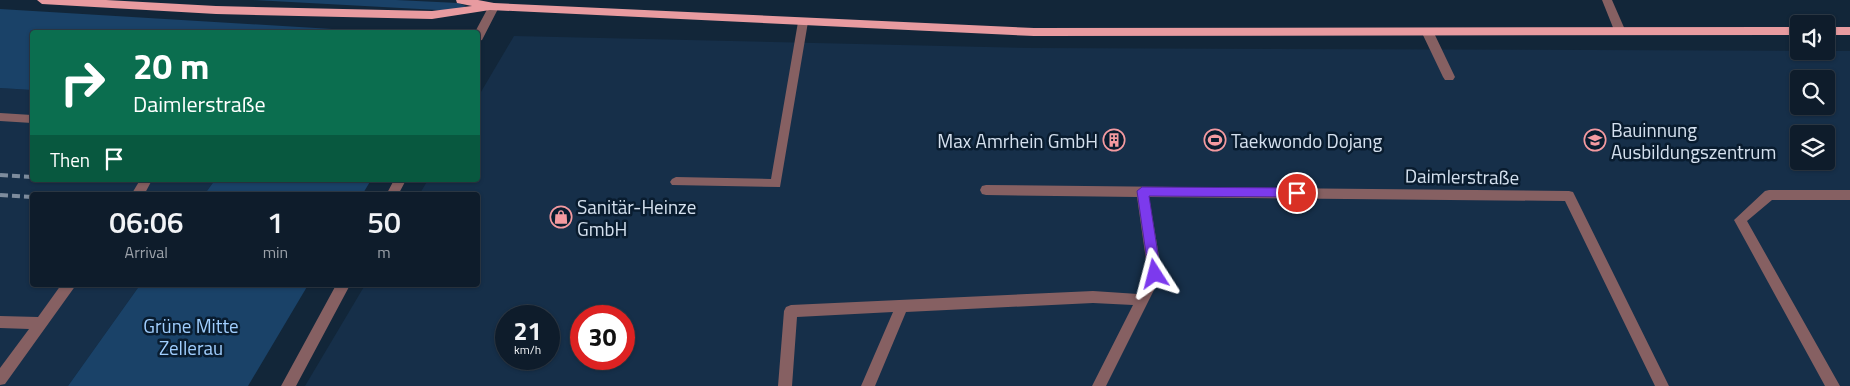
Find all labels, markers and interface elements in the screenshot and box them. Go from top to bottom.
map controls [1790,15,1835,170]
button: sound [1790,15,1835,60]
text: 20 m [133,39,209,93]
icon: right [50,50,115,115]
button: search [1790,70,1835,115]
text: Daimlerstraße [133,87,266,121]
place label: Bauinnung Ausbildungszentrum [1611,115,1776,166]
button: layers [1790,125,1835,170]
place label: Max Amrhein GmbH [937,126,1098,155]
place label: Taekwondo Dojang [1231,126,1383,155]
building icon: Max Amrhein GmbH [1102,128,1126,152]
sports icon: Taekwondo Dojang [1203,128,1227,152]
school or university icon: Bauinnung Ausbildungszentrum [1583,128,1607,152]
text: Then [50,145,90,174]
icon: arrive [100,145,128,173]
street label: Daimlerstraße [1405,161,1519,191]
pin [1276,172,1318,214]
icon: arrive [1283,179,1311,207]
place label: Sanitär-Heinze GmbH [577,192,696,243]
text: 06:06 [109,199,184,245]
text: 1 [267,199,284,245]
text: 50 [367,199,401,245]
shop icon: Sanitär-Heinze GmbH [549,205,573,229]
text: Arrival [125,240,168,264]
text: min [263,240,288,264]
text: m [377,240,391,264]
position arrow [1128,247,1180,299]
speed limit sign: 30 [570,305,635,370]
park label: Grüne Mitte Zellerau [143,311,239,362]
text: 21 [513,312,542,350]
text: km/h [514,340,541,359]

